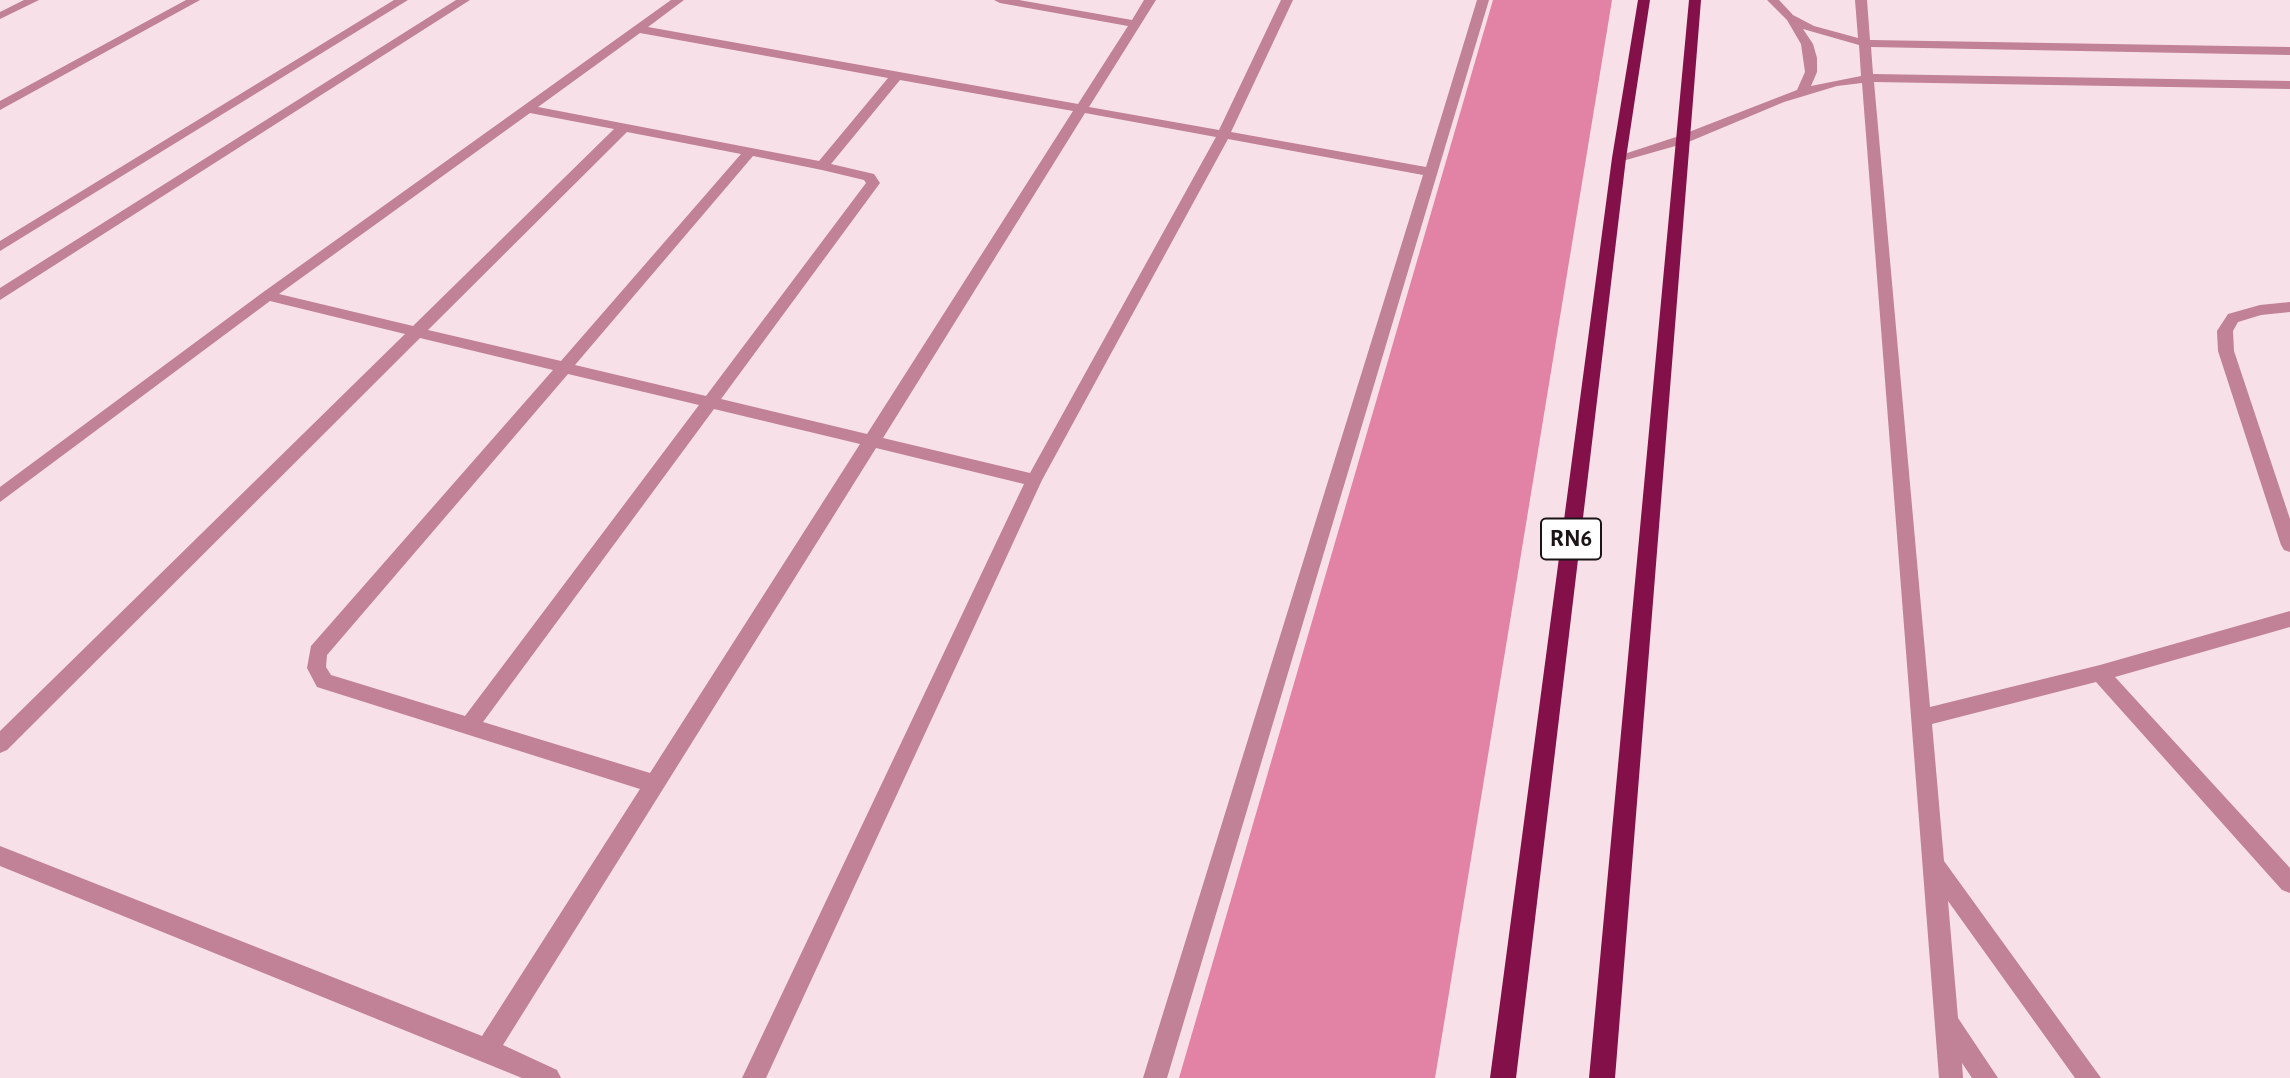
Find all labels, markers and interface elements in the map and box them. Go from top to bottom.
road number: RN6 [1541,518,1601,560]

